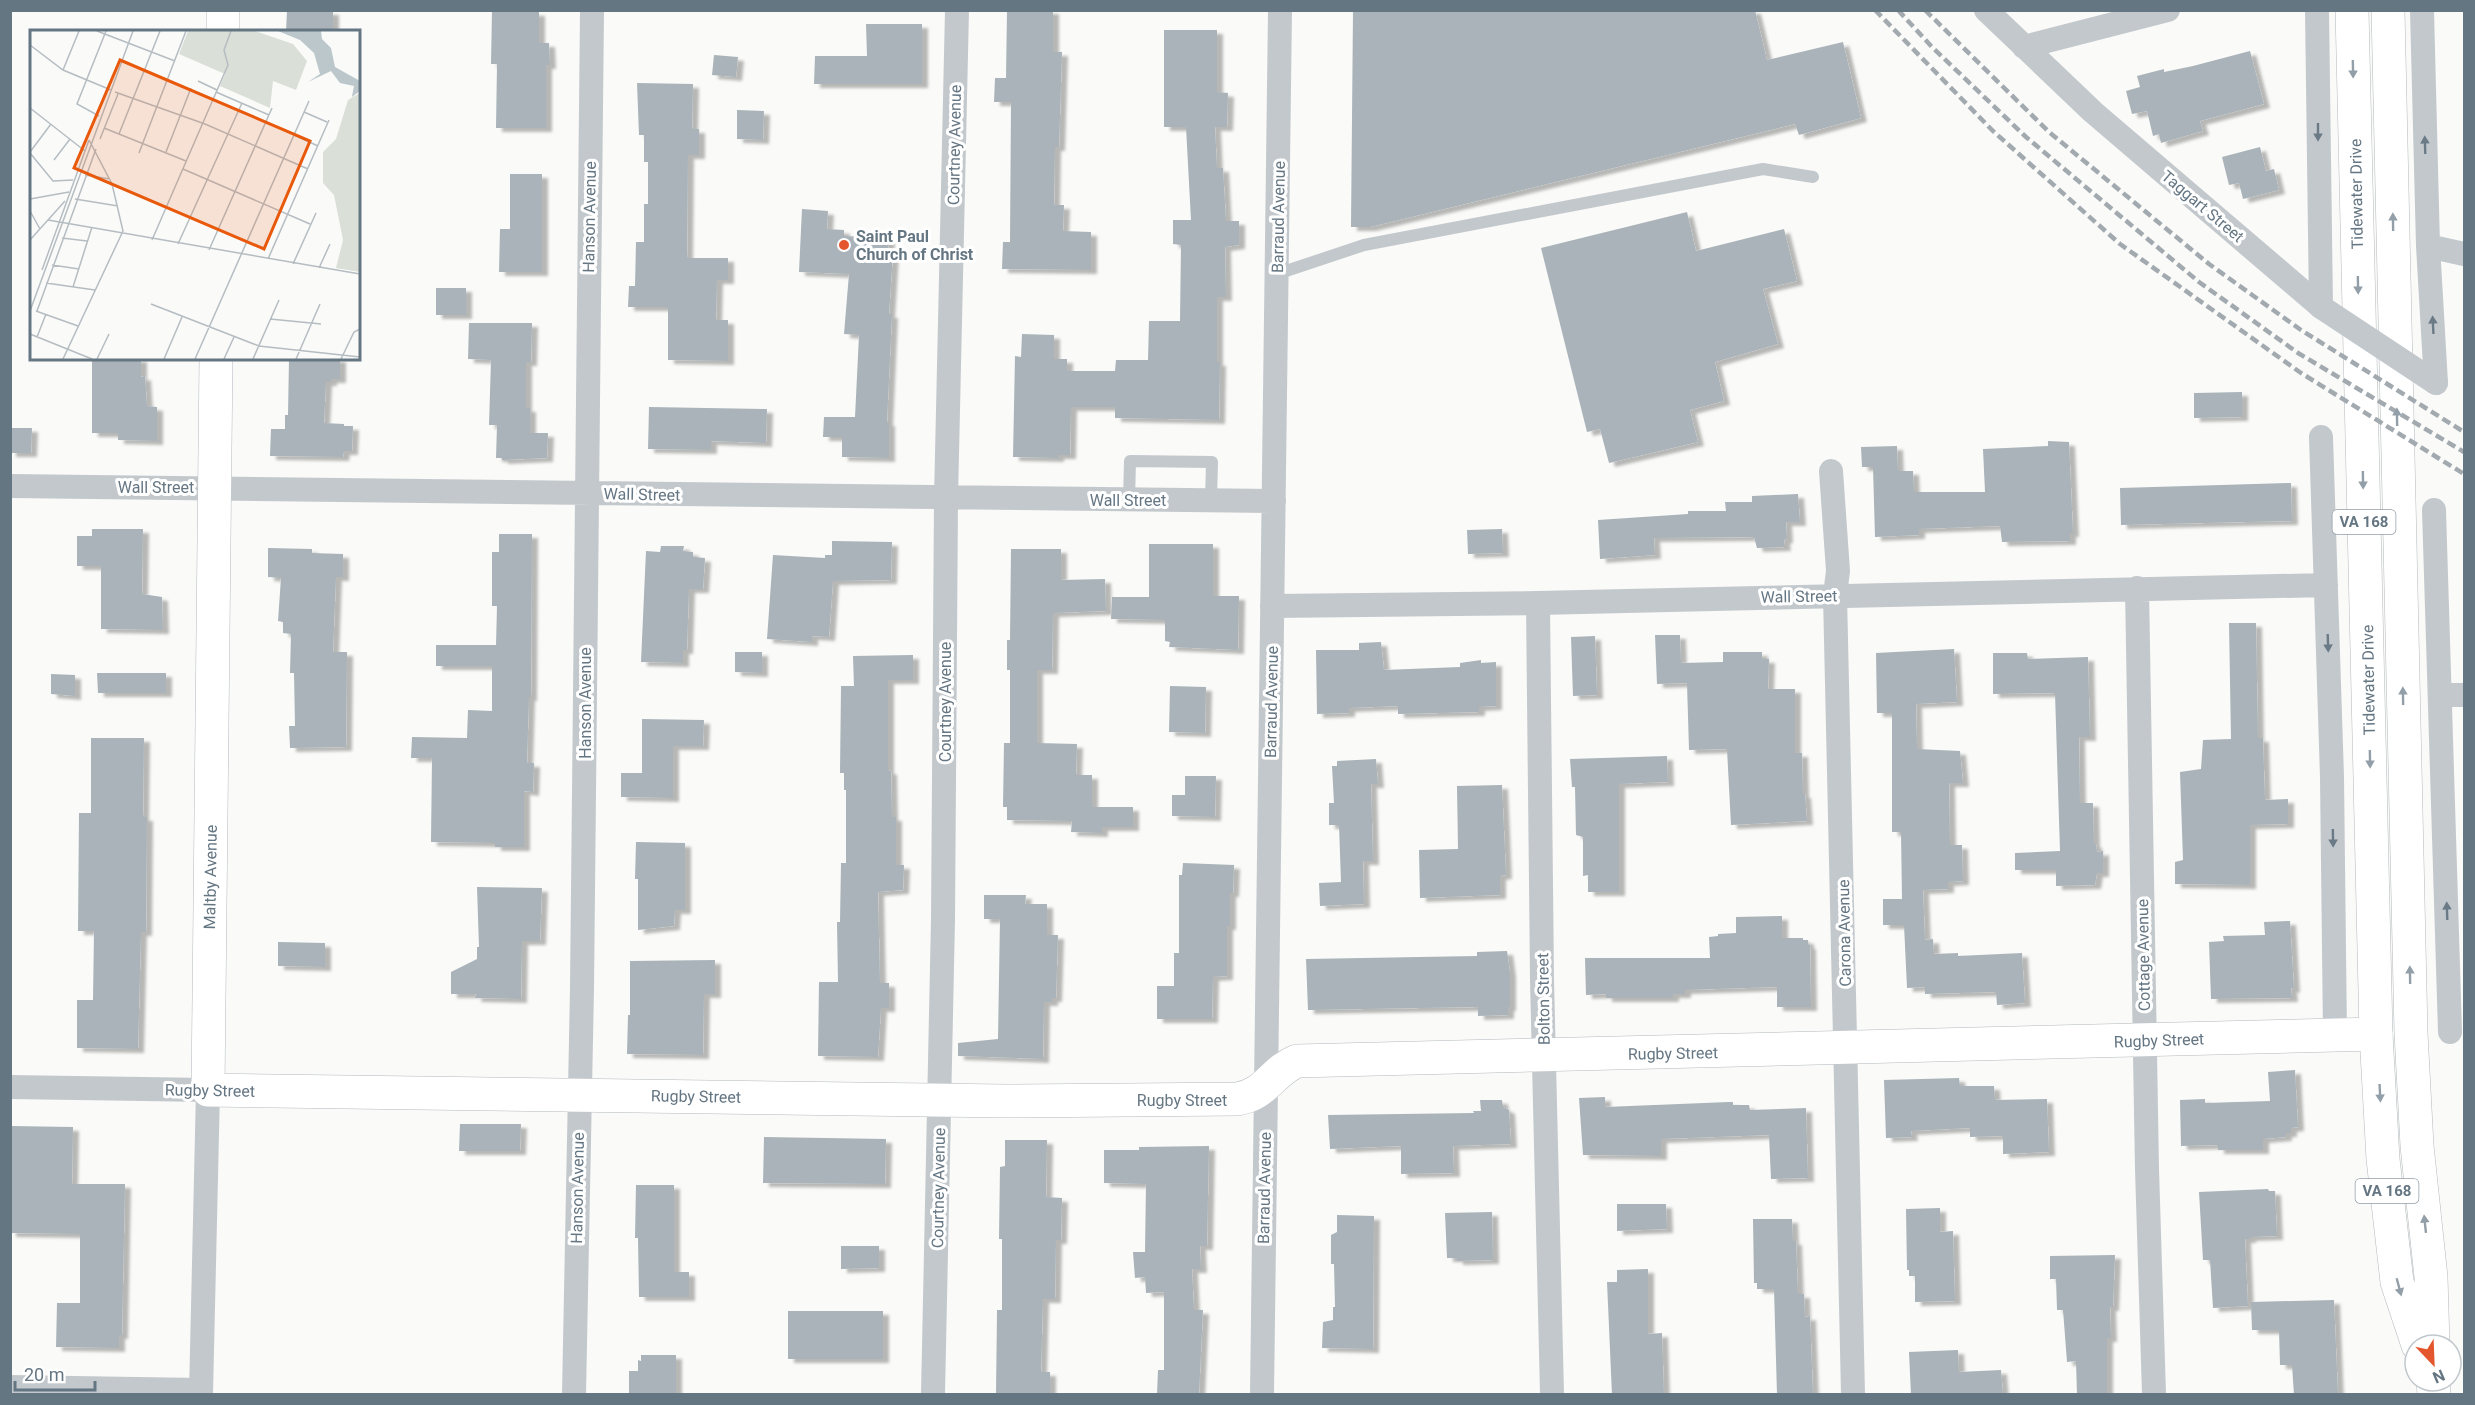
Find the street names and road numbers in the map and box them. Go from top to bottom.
street label: Courtney Avenue [944,85,965,205]
street label: Tidewater Drive [2346,138,2367,250]
street label: Hanson Avenue [579,161,600,273]
street label: Barraud Avenue [1268,161,1289,273]
street label: Taggart Street [2158,167,2248,246]
street label: Wall Street [118,478,194,497]
street label: Wall Street [604,484,680,505]
street label: Wall Street [1090,491,1166,510]
road number: VA 168 [2332,510,2396,534]
street label: Wall Street [1761,586,1837,607]
street label: Tidewater Drive [2358,624,2379,736]
street label: Courtney Avenue [936,642,955,762]
street label: Barraud Avenue [1261,646,1282,758]
street label: Hanson Avenue [576,647,595,759]
street label: Maltby Avenue [200,825,221,929]
street label: Carona Avenue [1834,879,1855,987]
street label: Cottage Avenue [2133,899,2154,1011]
street label: Bolton Street [1533,953,1554,1045]
street label: Rugby Street [2114,1029,2204,1052]
street label: Rugby Street [1628,1043,1718,1064]
street label: Rugby Street [165,1080,255,1101]
street label: Rugby Street [651,1086,741,1107]
street label: Rugby Street [1137,1091,1227,1110]
street label: Courtney Avenue [928,1128,949,1248]
street label: Hanson Avenue [567,1132,588,1244]
street label: Barraud Avenue [1254,1132,1275,1244]
road number: VA 168 [2356,1179,2418,1203]

